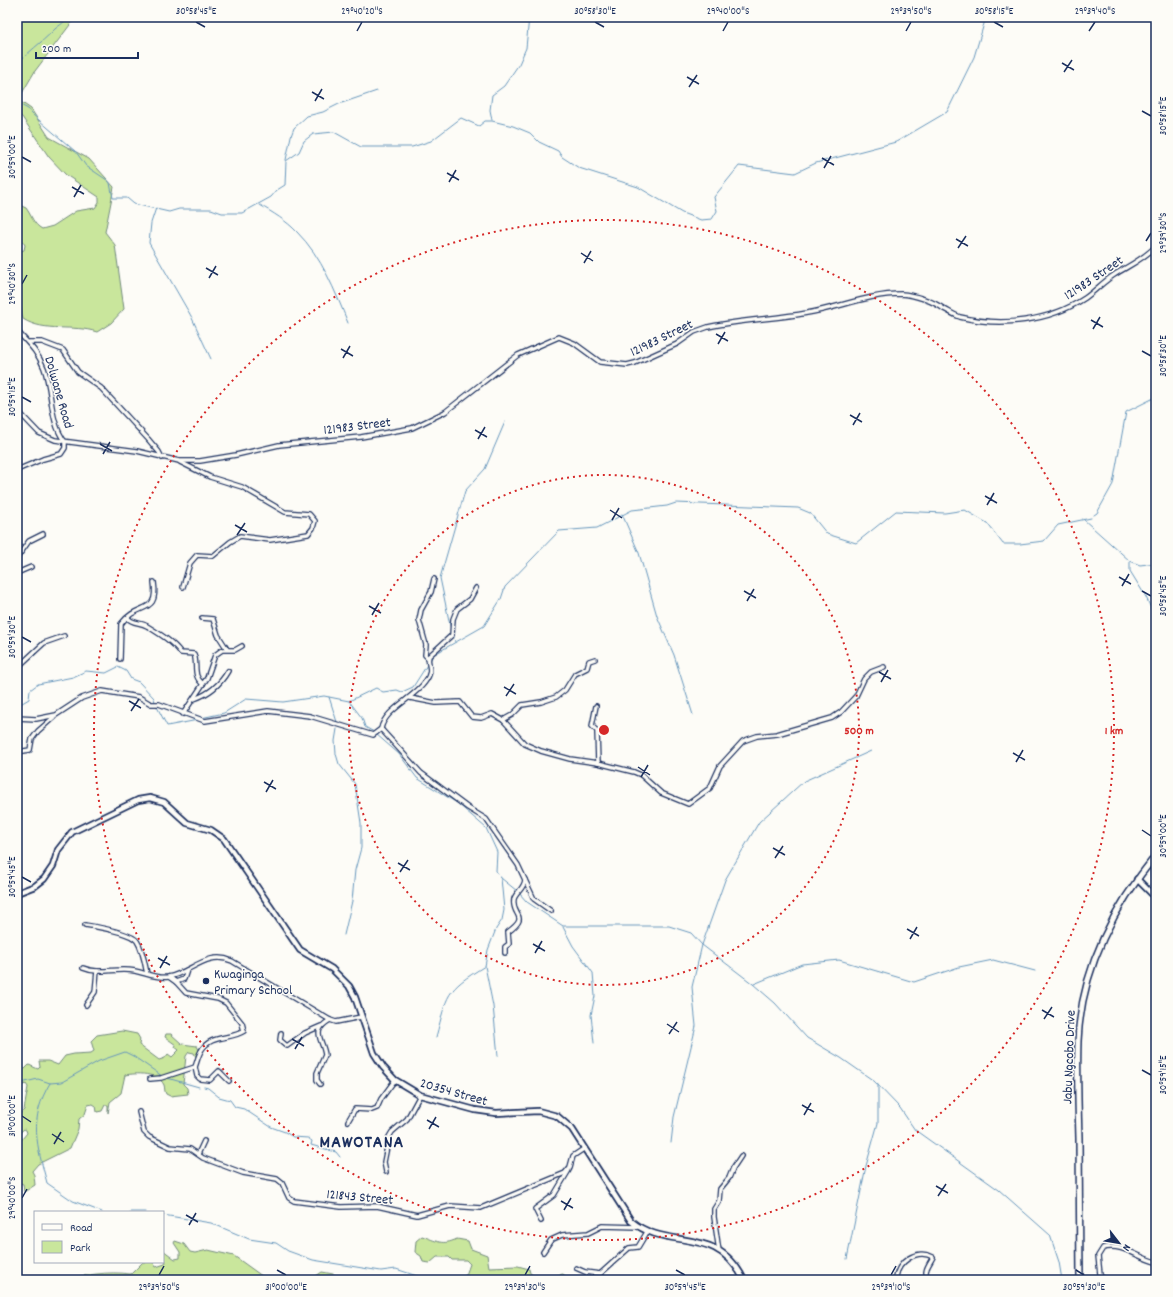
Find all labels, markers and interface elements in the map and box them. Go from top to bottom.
text: 30°58'45"E [176,5,217,19]
text: 29°40'20"S [341,5,383,19]
text: 30°58'30"E [574,5,616,19]
text: 29°40'00"S [707,5,749,19]
text: 29°39'50"S [890,5,932,19]
text: 30°58'15"E [975,5,1014,19]
text: 29°39'40"S [1075,5,1115,19]
scale bar [36,34,138,60]
text: 200 m [42,41,71,58]
text: 30°58'15"E [1157,96,1171,135]
text: 30°59'00"E [6,135,20,179]
text: 29°39'30"S [1157,212,1171,254]
street label: 121983 Street [1060,251,1128,306]
text: 29°40'30"S [6,263,20,305]
street label: 121983 Street [627,315,697,363]
text: 30°58'30"E [1157,335,1171,377]
street label: Dolwane Road [38,354,78,431]
text: 30°59'15"E [6,377,20,417]
street label: 121983 Street [322,413,392,441]
text: 30°58'45"E [1157,575,1171,616]
text: 30°59'30"E [6,615,20,658]
centre of rings [597,723,611,737]
text: 500 m [844,723,874,740]
text: 1 km [1105,723,1123,740]
text: 30°59'00"E [1157,814,1171,858]
text: 30°59'45"E [6,856,20,898]
place label: Kwaginga Primary School [214,965,293,1001]
marker: Kwaginga Primary School [201,976,211,986]
street label: Jabu Ngcobo Drive [1058,1010,1082,1105]
text: 30°59'15"E [1157,1055,1171,1095]
street label: 20354 Street [417,1074,490,1112]
text: 31°00'00"E [6,1095,20,1137]
district label: MAWOTANA [320,1131,404,1156]
text: 29°40'00"S [6,1177,20,1219]
street label: 121843 Street [326,1185,394,1211]
legend [34,1211,164,1263]
text: Road [70,1220,92,1237]
north arrow [1099,1223,1139,1263]
text: Park [70,1240,91,1257]
text: N [1117,1241,1134,1254]
text: 29°39'50"S [138,1281,180,1295]
text: 31°00'00"E [265,1281,307,1295]
text: 29°39'30"S [504,1281,546,1295]
text: 30°59'45"E [664,1281,706,1295]
text: 29°39'10"S [872,1281,910,1295]
text: 30°59'30"E [1063,1281,1106,1295]

